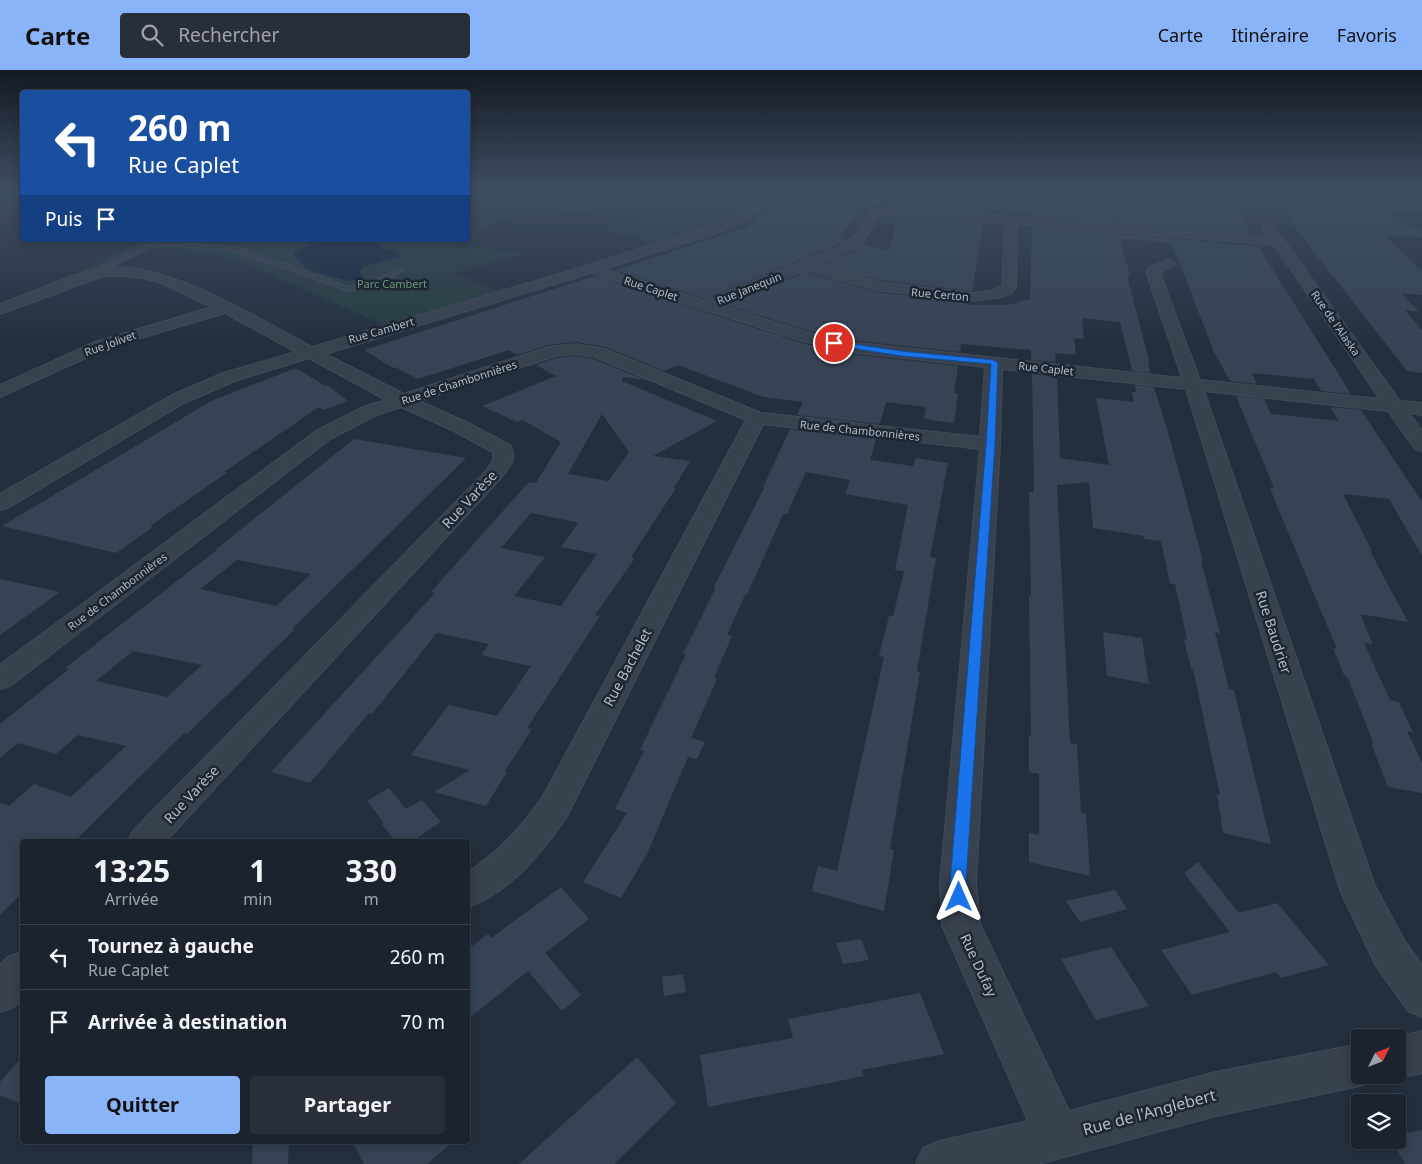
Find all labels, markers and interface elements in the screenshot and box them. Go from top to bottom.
search box [120,13,470,58]
text: Carte [25,19,90,52]
icon: search [138,21,166,49]
text: Rechercher [178,22,279,48]
text: Carte [1158,23,1203,47]
text: Itinéraire [1231,23,1309,47]
text: Favoris [1337,23,1397,47]
text: 260 m [128,104,231,151]
icon: left [45,110,110,175]
text: Rue Caplet [128,149,239,179]
icon: arrive [92,205,120,233]
text: Puis [45,206,82,232]
street label: Rue Janequin [715,268,783,308]
street label: Rue Caplet [622,272,680,304]
park label: Parc Cambert [357,276,427,291]
street label: Rue Certon [911,284,969,304]
street label: Rue de l'Alaska [1308,287,1364,359]
street label: Rue Cambert [346,313,416,347]
pin [813,322,855,364]
street label: Rue Jolivet [82,327,138,359]
icon: arrive [820,329,848,357]
street label: Rue de Chambonnières [399,356,519,408]
street label: Rue Caplet [1018,358,1074,378]
street label: Rue de Chambonnières [799,416,921,444]
street label: Rue Varèse [437,466,501,532]
street label: Rue de Chambonnières [64,549,170,633]
street label: Rue Baudrier [1252,588,1296,676]
street label: Rue Bachelet [598,625,656,709]
street label: Rue Varèse [159,761,223,827]
text: 13:25 [93,850,170,891]
text: 1 [249,850,266,891]
text: 330 [345,850,397,891]
position arrow [932,870,984,922]
text: Arrivée [105,888,159,910]
text: min [243,888,272,910]
text: m [364,888,379,910]
street label: Rue Dufay [956,930,1002,1000]
text: Tournez à gauche [88,933,254,959]
icon: left [45,943,73,971]
text: 260 m [390,944,445,970]
text: Rue Caplet [88,959,169,981]
icon: arrive [45,1008,73,1036]
text: Arrivée à destination [88,1009,287,1035]
text: 70 m [401,1009,445,1035]
north arrow [1351,1029,1406,1084]
map controls [1351,1029,1406,1149]
button: Quitter [45,1076,240,1134]
button: Partager [250,1076,445,1134]
street label: Rue de l'Anglebert [1080,1084,1218,1140]
button: layers [1351,1094,1406,1149]

